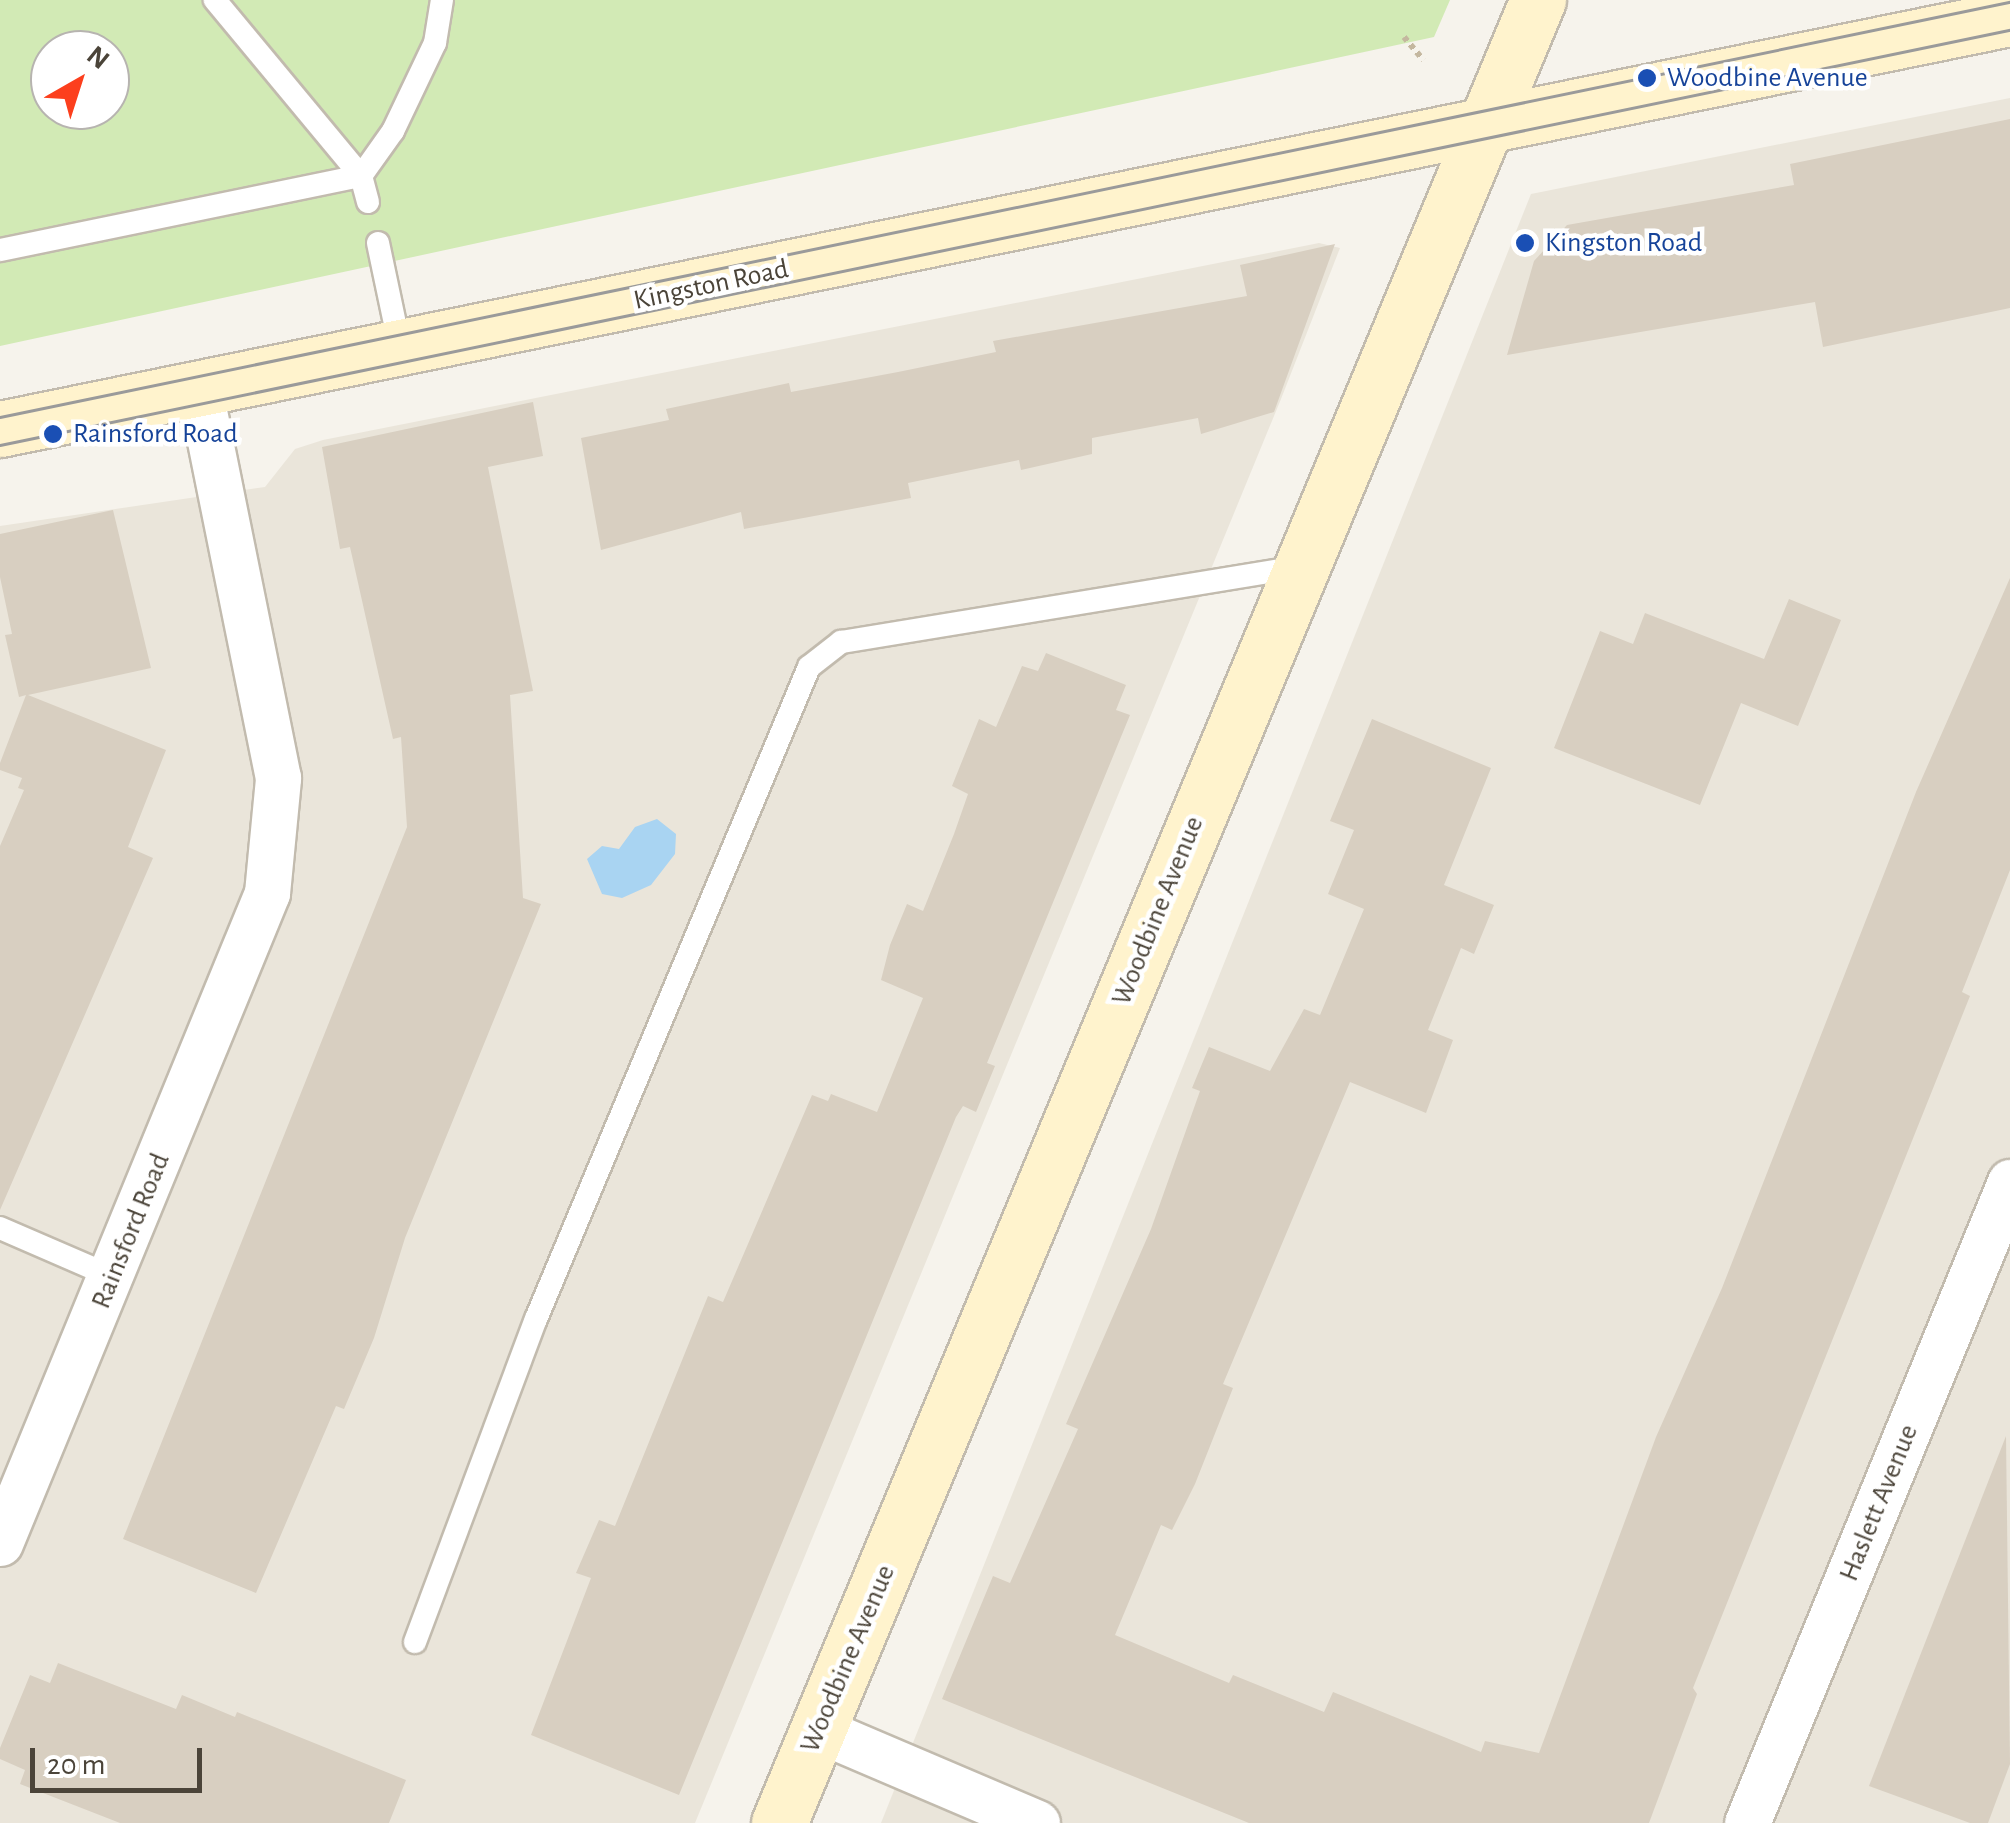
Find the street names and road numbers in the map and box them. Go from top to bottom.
street label: Kingston Road [631,252,791,318]
street label: Woodbine Avenue [1105,812,1211,1010]
street label: Rainsford Road [85,1148,177,1314]
street label: Haslett Avenue [1832,1420,1926,1586]
street label: Woodbine Avenue [793,1560,903,1758]

